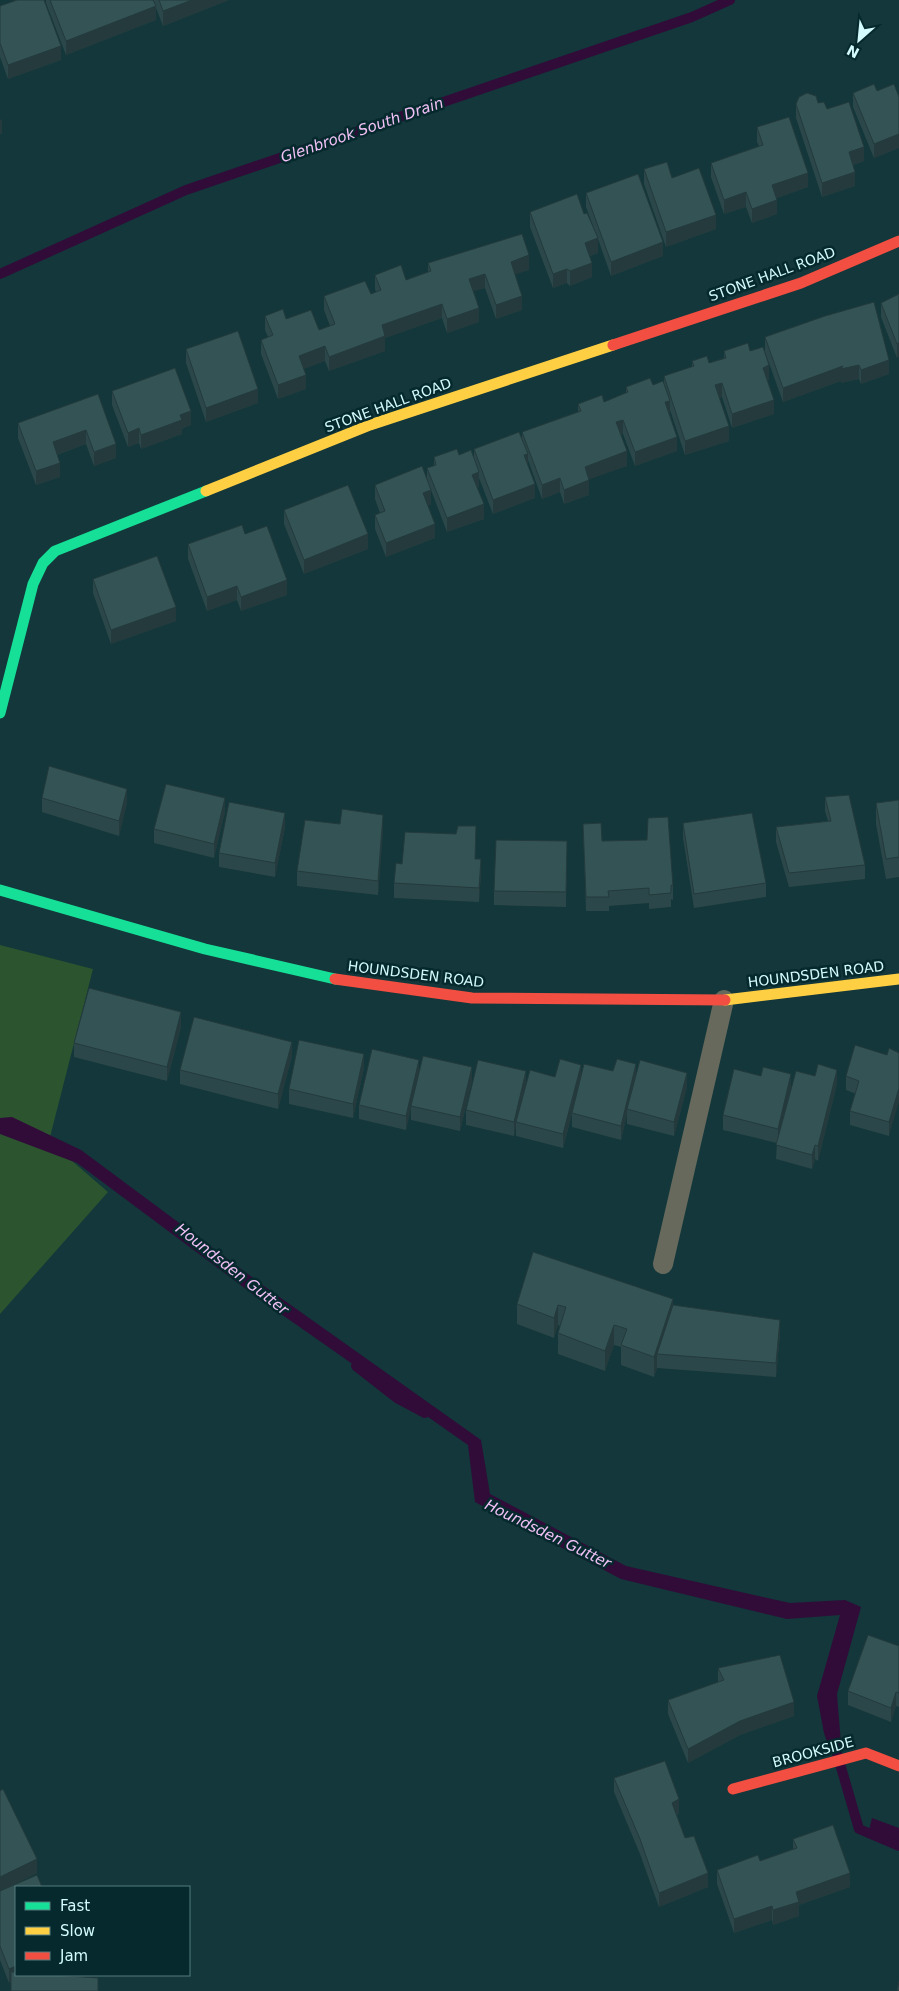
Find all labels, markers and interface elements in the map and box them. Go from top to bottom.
north arrow [834,15,884,65]
text: N [844,42,862,61]
water label: Glenbrook South Drain [278,94,446,166]
street label: STONE HALL ROAD [707,244,837,304]
street label: STONE HALL ROAD [323,375,453,435]
street label: HOUNDSDEN ROAD [347,958,485,990]
street label: HOUNDSDEN ROAD [747,958,885,990]
water label: Houndsden Gutter [172,1219,293,1319]
water label: Houndsden Gutter [482,1496,615,1573]
street label: BROOKSIDE [771,1734,855,1770]
legend [15,1886,190,1976]
text: Fast [60,1897,90,1915]
text: Slow [60,1922,95,1940]
text: Jam [59,1947,88,1965]

